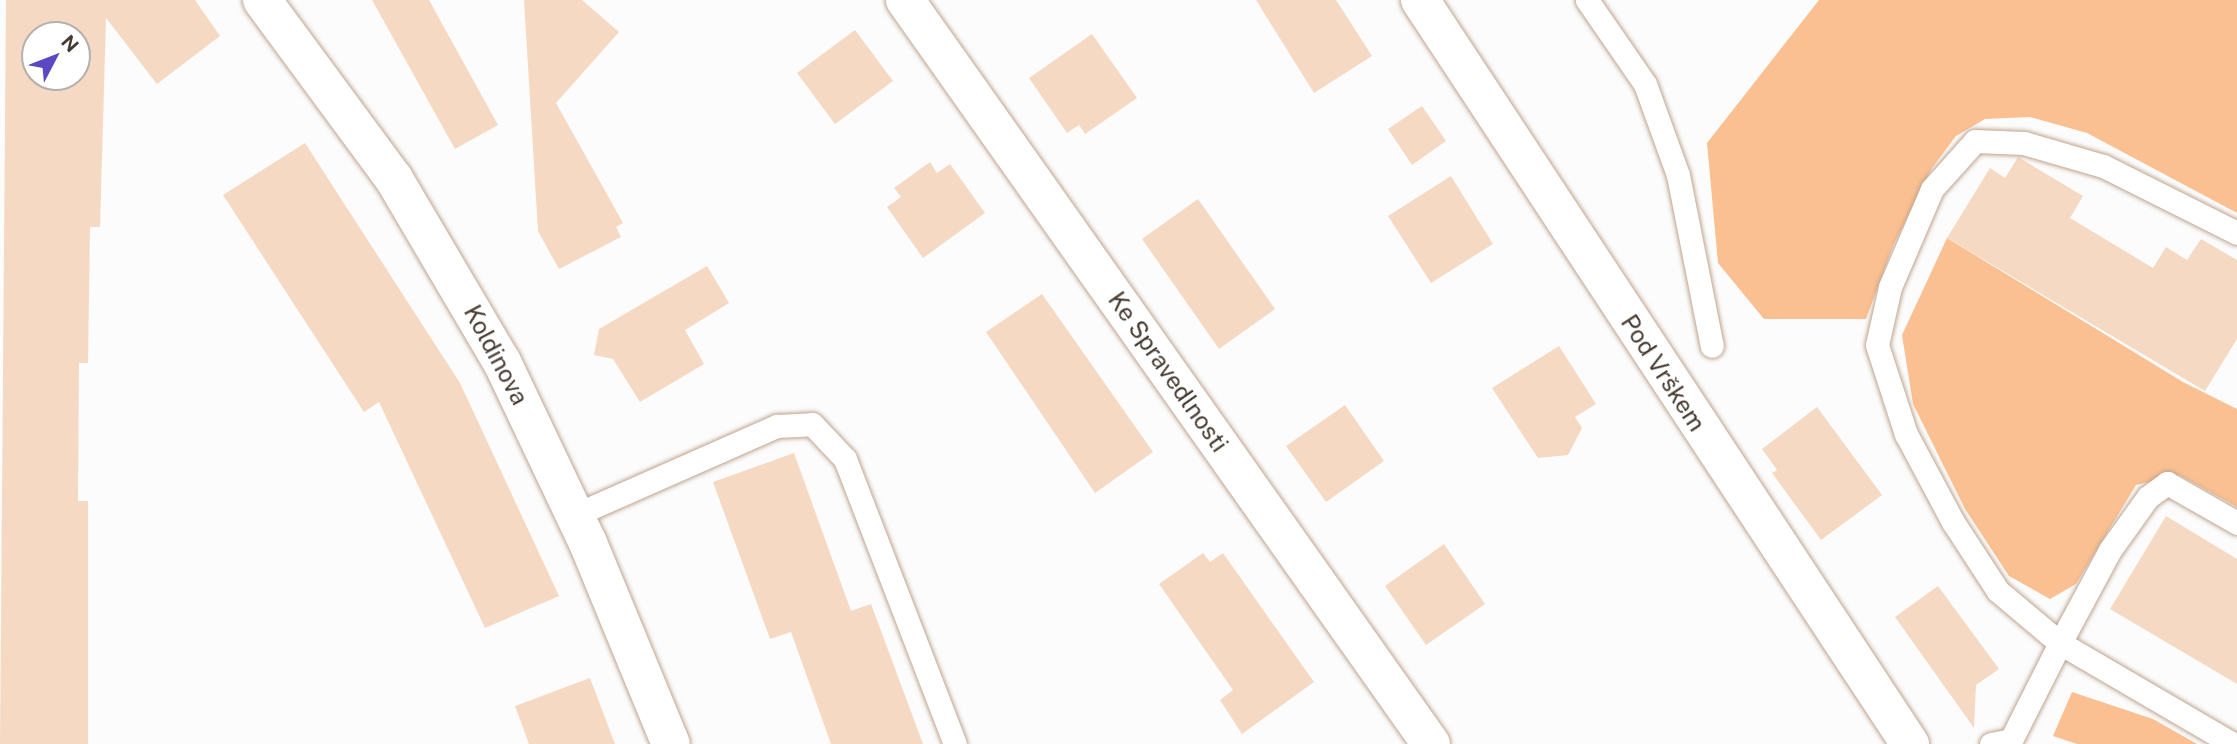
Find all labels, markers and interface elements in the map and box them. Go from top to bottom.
north arrow [21,21,91,91]
text: N [57,30,83,56]
street label: Ke Spravedlnosti [1102,286,1234,458]
street label: Koldinova [458,300,534,410]
street label: Pod Vrškem [1615,309,1711,437]

